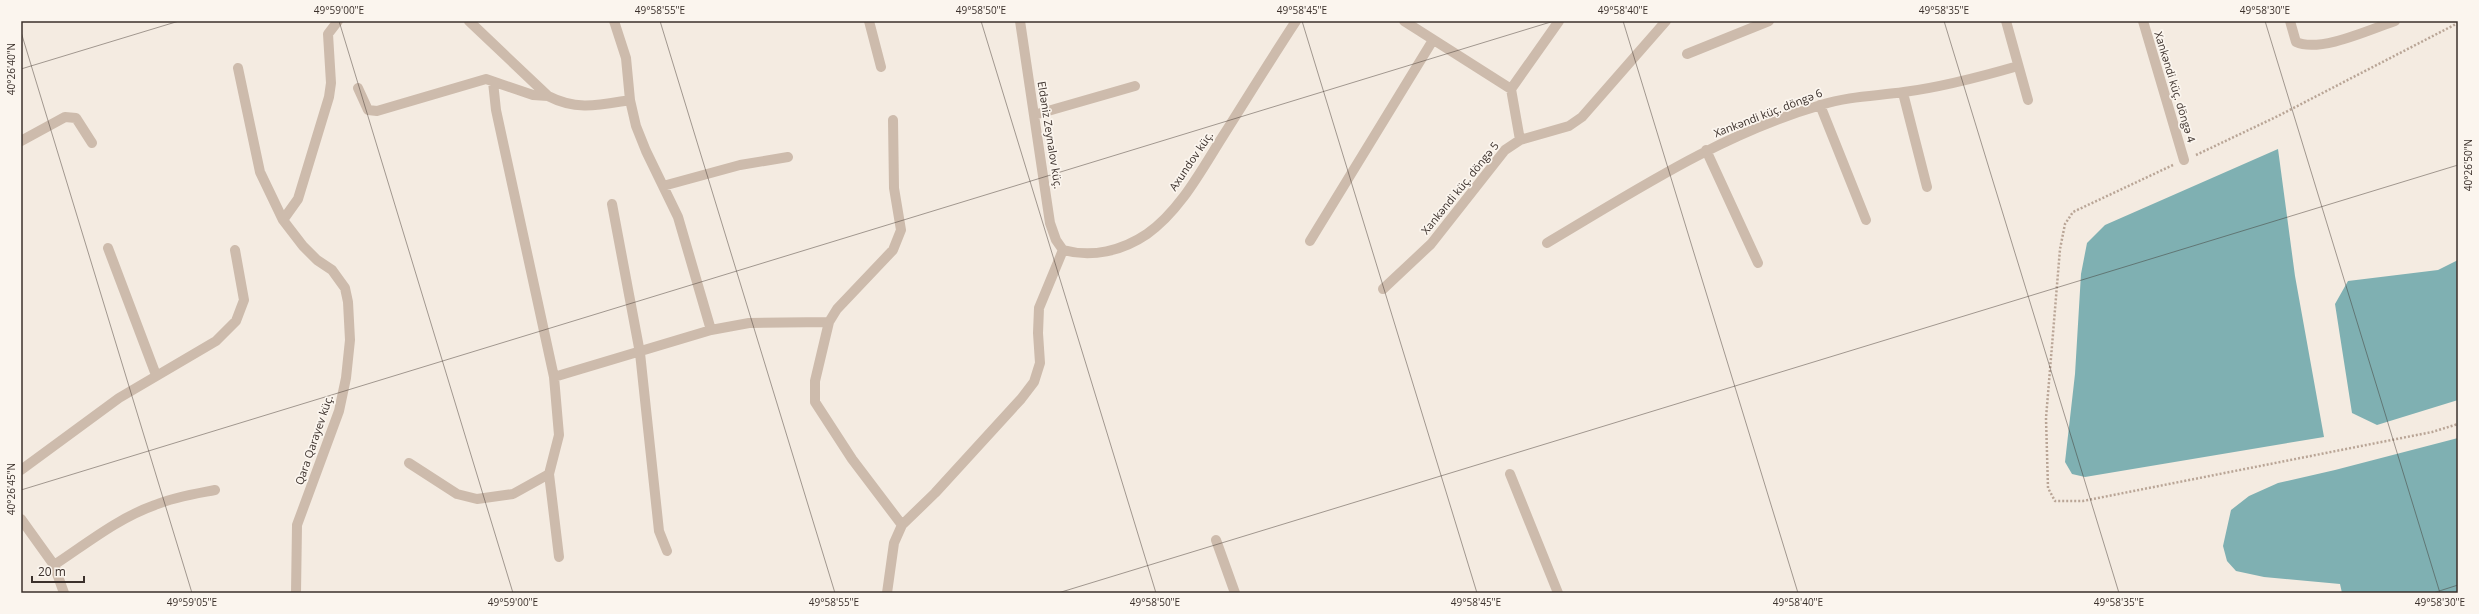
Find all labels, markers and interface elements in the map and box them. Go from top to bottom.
text: 49°59'00"E [314,3,364,17]
text: 49°58'55"E [635,3,685,17]
text: 49°58'50"E [956,3,1006,17]
text: 49°58'45"E [1277,3,1327,17]
text: 49°58'40"E [1598,3,1648,17]
text: 49°58'35"E [1919,3,1969,17]
text: 49°58'30"E [2240,3,2290,17]
street label: Xankəndi küç. döngə 4 [2151,30,2200,145]
text: 40°26'40"N [4,43,18,95]
street label: Eldəniz Zeynalov küç. [1035,80,1066,190]
street label: Xankəndi küç. döngə 6 [1711,85,1824,140]
street label: Axundov küç. [1165,128,1216,193]
street label: Xankəndi küç. döngə 5 [1418,138,1502,237]
text: 40°26'50"N [2461,139,2475,191]
street label: Qara Qarayev küç. [291,393,336,487]
text: 40°26'45"N [4,463,18,515]
scale bar [32,558,84,584]
text: 20 m [38,563,66,580]
text: 49°59'05"E [167,595,217,609]
text: 49°59'00"E [488,595,538,609]
text: 49°58'55"E [809,595,859,609]
text: 49°58'50"E [1130,595,1180,609]
text: 49°58'45"E [1451,595,1501,609]
text: 49°58'40"E [1773,595,1823,609]
text: 49°58'35"E [2094,595,2144,609]
text: 49°58'30"E [2415,595,2465,609]

